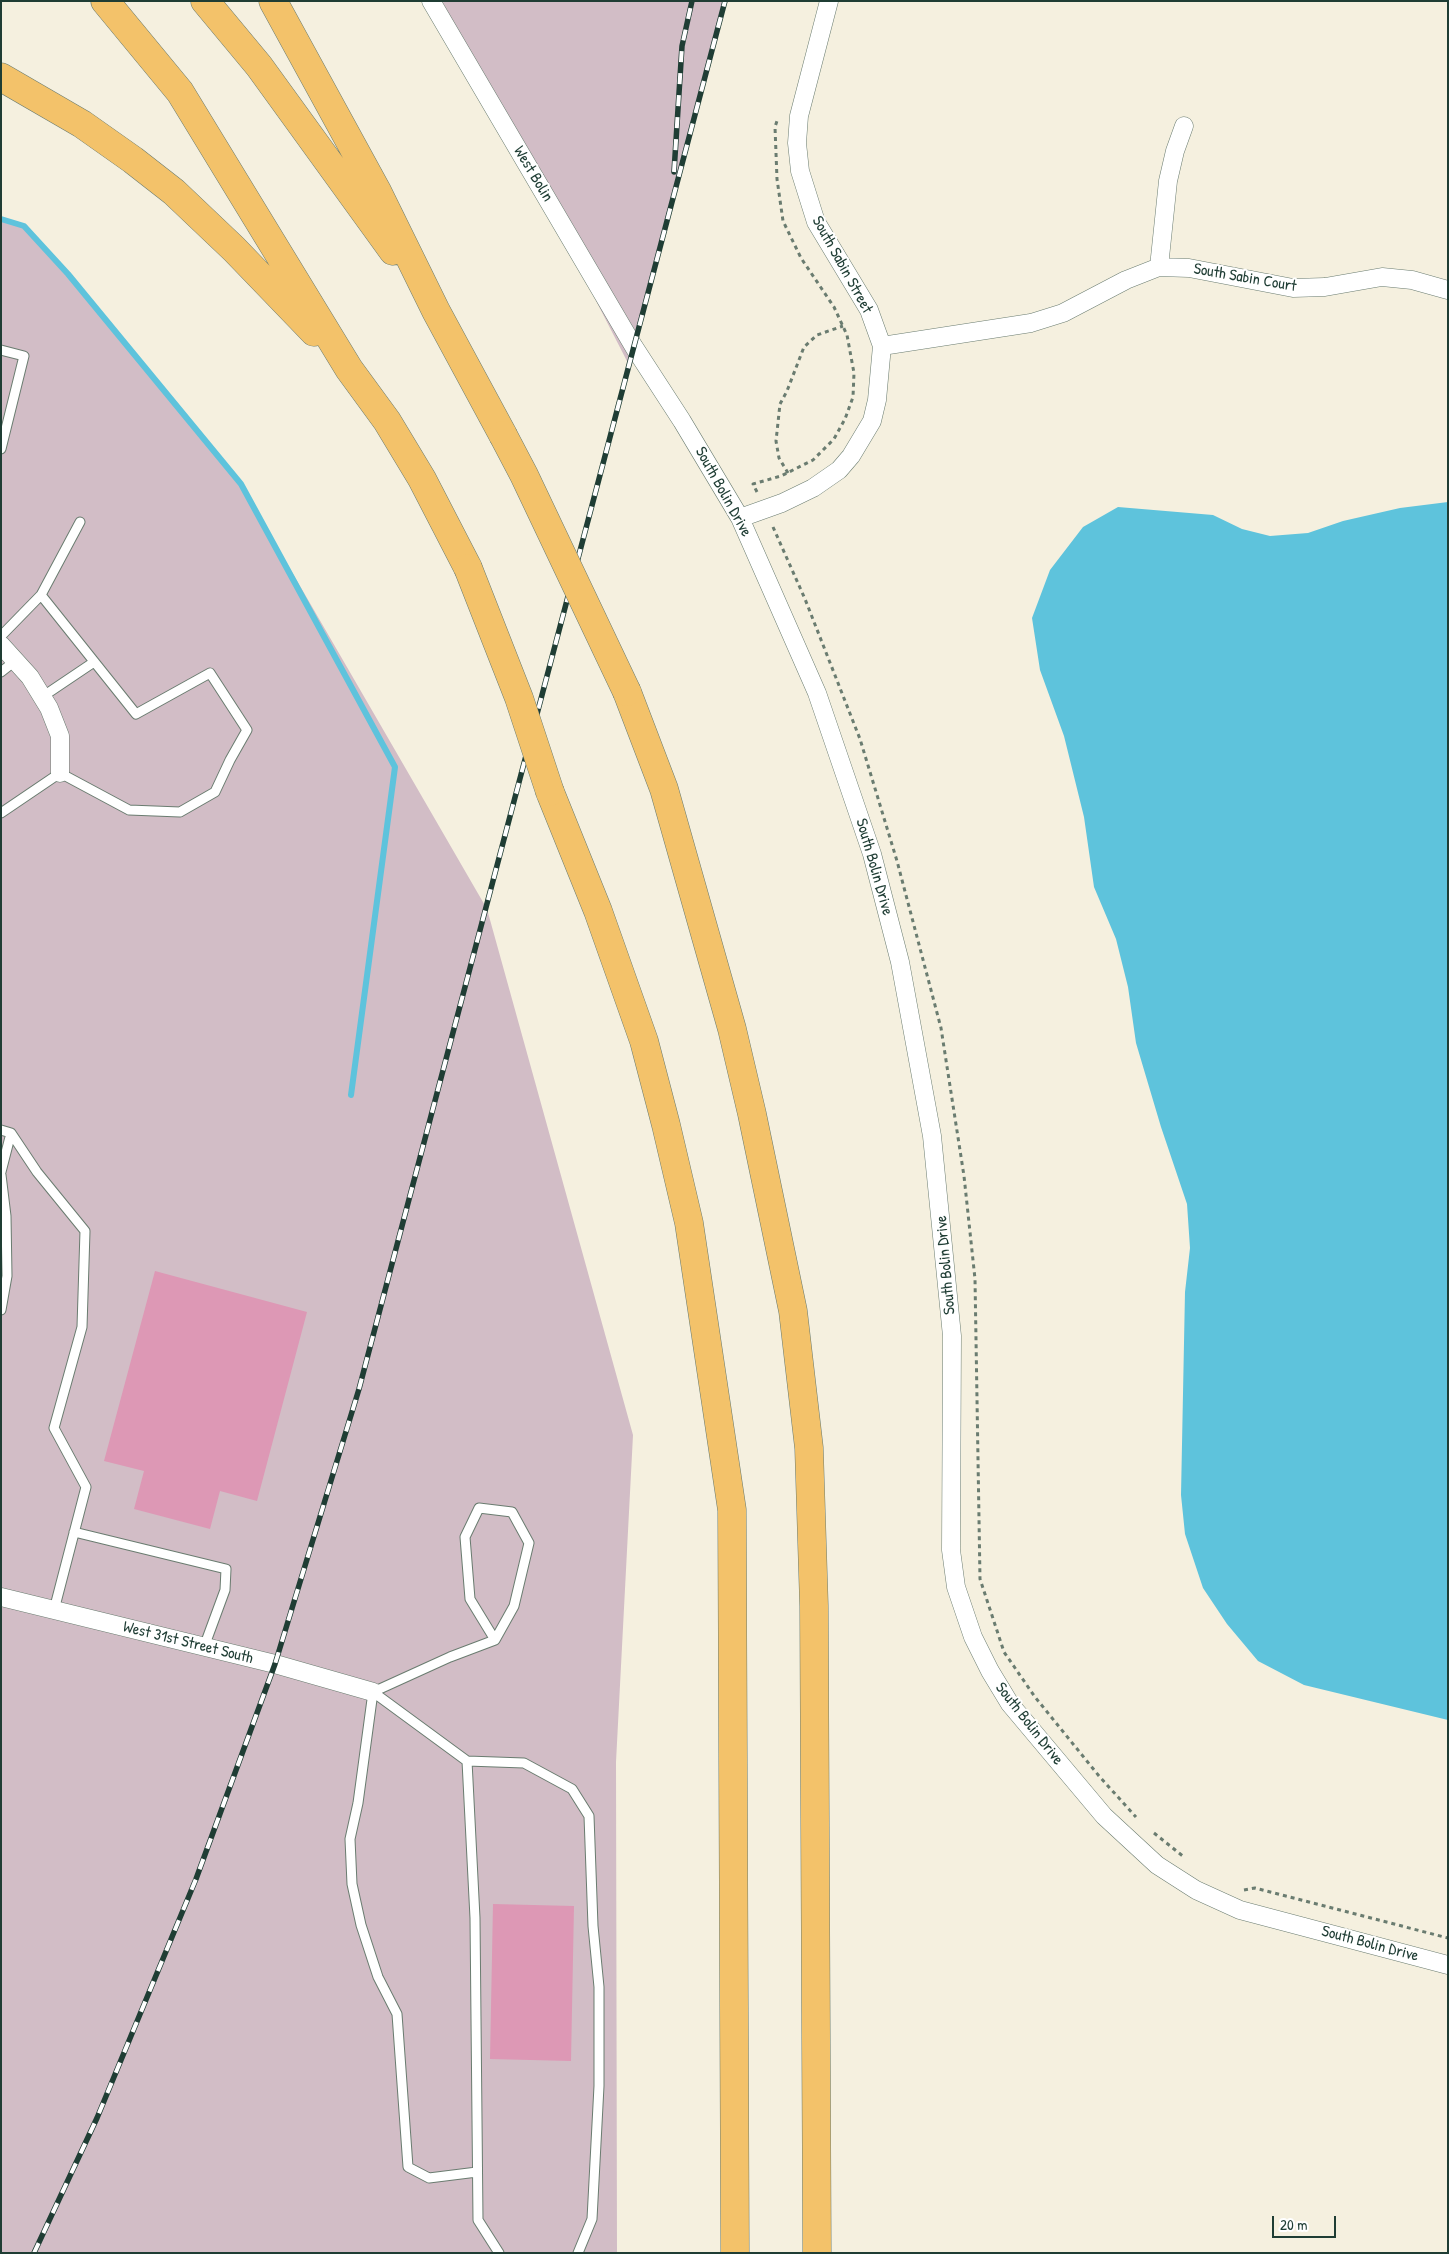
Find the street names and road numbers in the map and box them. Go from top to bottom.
street label: West Bolin [509,143,557,205]
street label: South Sabin Street [807,213,877,317]
street label: South Sabin Court [1192,260,1298,296]
street label: South Bolin Drive [690,444,756,540]
street label: South Bolin Drive [851,817,897,917]
street label: South Bolin Drive [932,1215,960,1315]
street label: West 31st Street South [121,1618,255,1668]
street label: South Bolin Drive [991,1679,1067,1769]
street label: South Bolin Drive [1319,1922,1421,1966]

